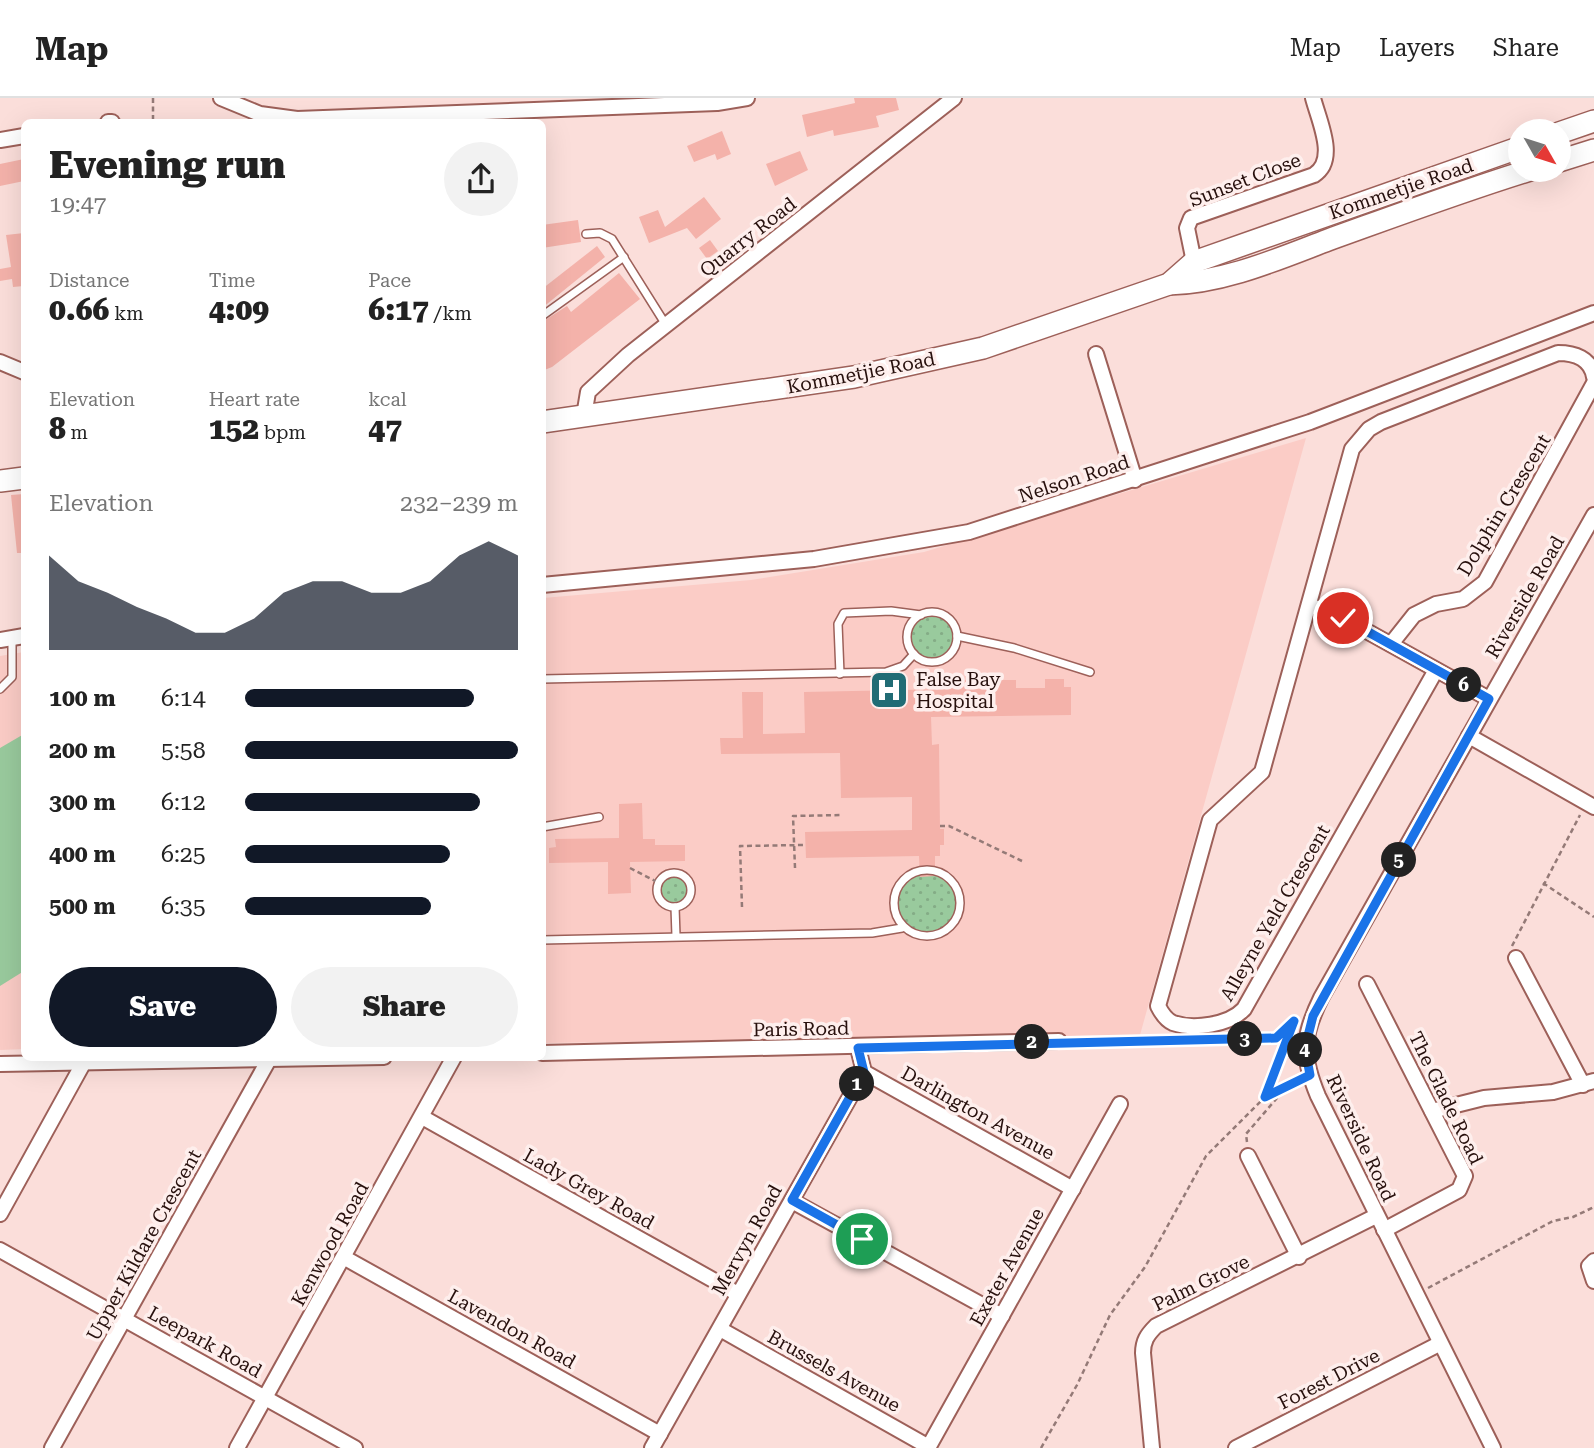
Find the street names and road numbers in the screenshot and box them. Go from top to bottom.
street label: Sunset Close [1186,148,1304,212]
street label: Kommetjie Road [1326,154,1476,224]
street label: Quarry Road [695,192,801,282]
street label: Kommetjie Road [785,347,937,399]
street label: Dolphin Crescent [1453,430,1555,580]
street label: Nelson Road [1016,450,1132,508]
street label: Riverside Road [1481,532,1569,662]
street label: Alleyne Yeld Crescent [1215,821,1335,1005]
street label: Paris Road [753,1017,849,1041]
street label: The Glade Road [1404,1028,1488,1168]
street label: Darlington Avenue [897,1061,1059,1165]
street label: Riverside Road [1322,1071,1400,1205]
street label: Lady Grey Road [520,1144,658,1234]
street label: Upper Kildare Crescent [82,1145,206,1345]
street label: Kenwood Road [286,1178,374,1310]
street label: Mervyn Road [707,1181,787,1299]
street label: Exeter Avenue [965,1204,1049,1330]
street label: Palm Grove [1149,1250,1253,1316]
street label: Lavendon Road [444,1284,580,1374]
street label: Leepark Road [144,1301,266,1383]
street label: Brussels Avenue [764,1325,904,1417]
street label: Forest Drive [1274,1344,1384,1414]

